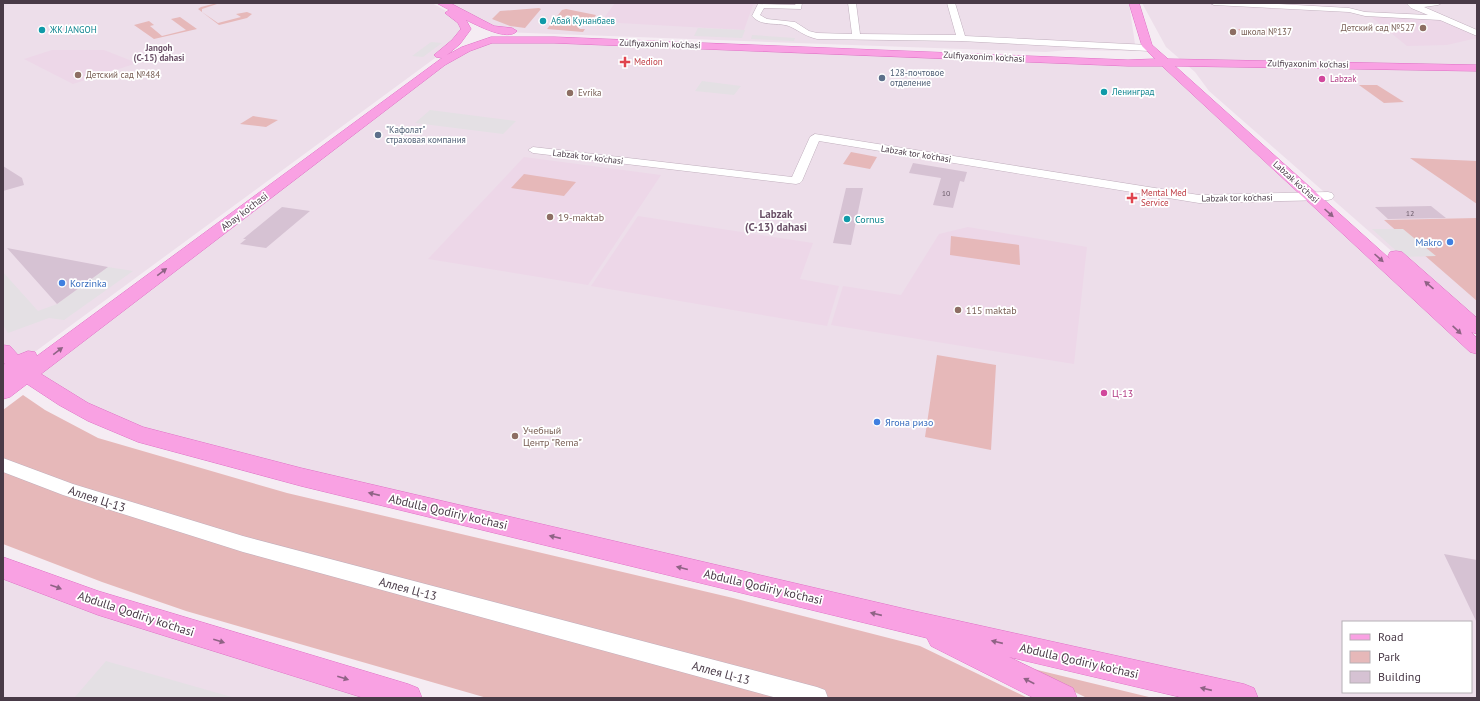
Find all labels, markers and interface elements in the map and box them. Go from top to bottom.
place label: Абай Кунанбаев [551,15,616,26]
marker: Абай Кунанбаев [538,16,548,26]
place label: Детский сад №527 [1341,22,1415,33]
marker: Детский сад №527 [1418,23,1428,33]
place label: ЖК JANGOH [49,24,97,35]
marker: ЖК JANGOH [37,25,47,35]
place label: школа №137 [1241,26,1292,37]
marker: школа №137 [1228,27,1238,37]
street label: Zulfiyaxonim ko'chasi [619,37,701,50]
district label: Jangoh (C-15) dahasi [134,42,184,64]
street label: Zulfiyaxonim ko'chasi [943,49,1025,64]
marker: Medion [619,56,631,68]
place label: Medion [634,56,663,67]
street label: Zulfiyaxonim ko'chasi [1267,57,1349,70]
place label: 128-почтовое отделение [890,67,945,88]
place label: Детский сад №484 [86,69,160,80]
marker: Детский сад №484 [73,70,83,80]
marker: 128-почтовое отделение [877,73,887,83]
place label: Labzak [1330,73,1357,84]
marker: Labzak [1317,74,1327,84]
place label: Ленинград [1111,86,1154,97]
place label: Evrika [578,87,601,98]
marker: Ленинград [1099,87,1109,97]
marker: Evrika [565,88,575,98]
place label: "Кафолат" страховая компания [386,124,466,145]
marker: "Кафолат" страховая компания [373,130,383,140]
street label: Labzak tor ko'chasi [880,143,952,164]
street label: Labzak tor ko'chasi [552,147,624,166]
street label: Labzak ko'chasi [1271,158,1322,205]
place label: Mental Med Service [1141,187,1187,208]
house number: 10 [942,188,951,198]
street label: Abay ko'chasi [218,189,270,233]
street label: Labzak tor ko'chasi [1201,191,1273,204]
marker: Mental Med Service [1126,192,1138,204]
district label: Labzak (C-13) dahasi [745,207,807,234]
one-way arrow [1324,208,1335,217]
house number: 12 [1406,208,1414,218]
place label: 19-maktab [558,211,604,224]
marker: 19-maktab [545,212,555,222]
place label: Cornus [855,213,884,226]
marker: Cornus [842,214,852,224]
place label: Makro [1416,236,1442,249]
marker: Makro [1445,237,1455,247]
one-way arrow [1374,253,1384,262]
one-way arrow [156,268,167,277]
place label: Korzinka [70,277,107,290]
marker: Korzinka [57,278,67,288]
one-way arrow [1424,280,1434,289]
place label: 115 maktab [966,304,1017,317]
marker: 115 maktab [953,305,963,315]
one-way arrow [1452,325,1462,334]
one-way arrow [53,347,63,355]
place label: Ц-13 [1112,387,1133,400]
marker: Ц-13 [1099,388,1109,398]
place label: Ягона ризо [885,416,933,429]
marker: Ягона ризо [872,417,882,427]
place label: Учебный Центр "Rema" [523,424,582,449]
marker: Учебный Центр "Rema" [510,431,520,441]
street label: Аллея Ц-13 [67,482,128,515]
one-way arrow [368,491,380,497]
street label: Abdulla Qodiriy ko'chasi [387,491,509,532]
one-way arrow [549,534,561,540]
one-way arrow [675,564,688,570]
street label: Abdulla Qodiriy ko'chasi [702,566,824,607]
street label: Аллея Ц-13 [377,574,439,603]
one-way arrow [50,585,62,591]
street label: Abdulla Qodiriy ko'chasi [76,588,196,639]
one-way arrow [870,611,882,617]
legend [1342,621,1472,693]
text: Road [1378,629,1403,644]
one-way arrow [213,638,225,644]
one-way arrow [991,639,1003,645]
street label: Abdulla Qodiriy ko'chasi [1018,640,1140,681]
text: Park [1378,649,1400,664]
street label: Аллея Ц-13 [690,658,752,687]
text: Building [1378,669,1421,684]
one-way arrow [338,675,350,681]
one-way arrow [1023,677,1034,684]
one-way arrow [1199,686,1212,692]

